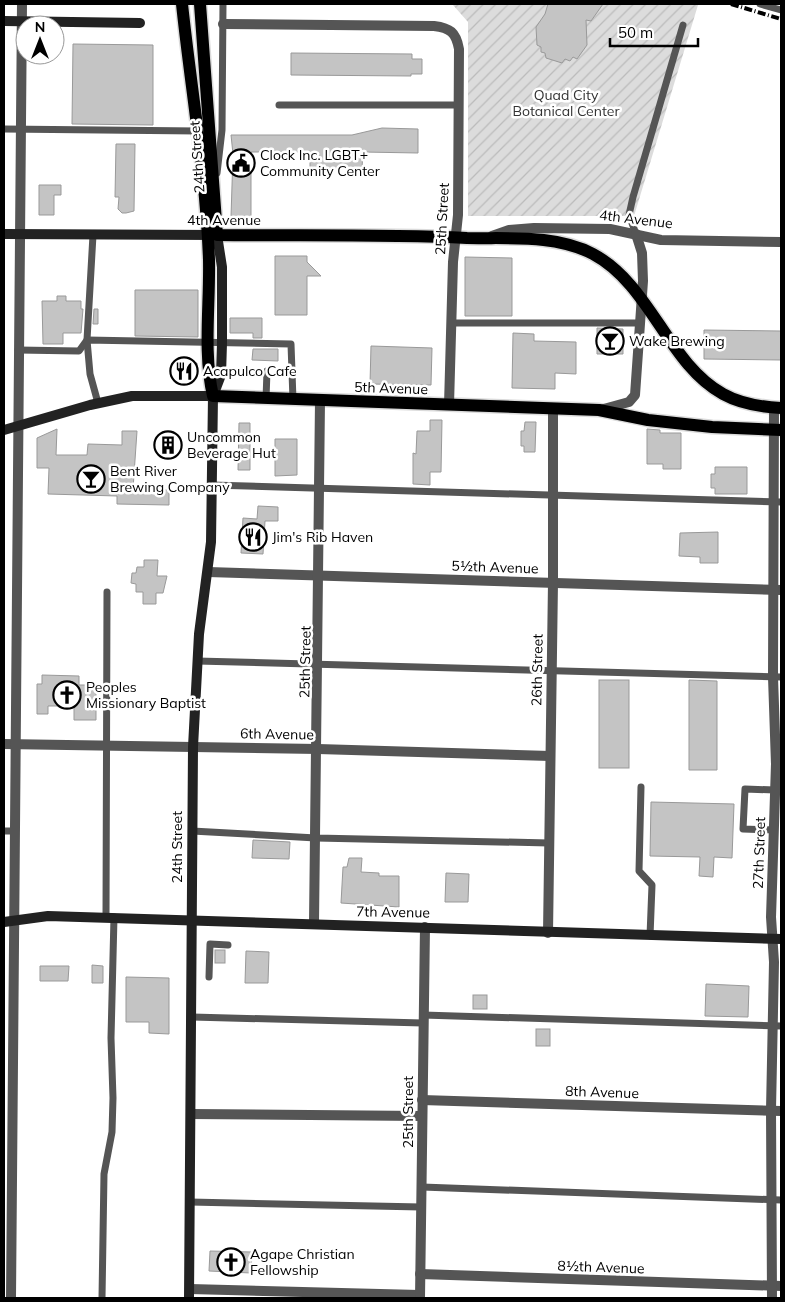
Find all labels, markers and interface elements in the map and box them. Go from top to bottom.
north arrow [15,15,65,65]
scale bar [610,15,698,47]
text: N [35,18,45,36]
text: 50 m [618,23,653,42]
park label: Quad City Botanical Center [513,86,620,120]
street label: 24th Street [185,120,208,194]
place label: Clock Inc. LGBT+ Community Center [260,146,381,180]
public building icon: Clock Inc. LGBT+ Community Center [226,148,256,178]
street label: 25th Street [431,182,453,256]
street label: 4th Avenue [598,206,674,232]
street label: 4th Avenue [187,211,261,229]
bar icon: Wake Brewing [595,326,625,356]
place label: Wake Brewing [629,332,725,350]
restaurant icon: Acapulco Cafe [169,356,199,386]
place label: Acapulco Cafe [203,362,297,380]
street label: 5th Avenue [354,378,428,398]
place label: Uncommon Beverage Hut [187,428,276,462]
building icon: Uncommon Beverage Hut [153,430,183,460]
place label: Bent River Brewing Company [110,462,230,496]
bar icon: Bent River Brewing Company [76,464,106,494]
restaurant icon: Jim's Rib Haven [238,522,268,552]
place label: Jim's Rib Haven [272,528,373,546]
street label: 5½th Avenue [451,556,539,578]
street label: 25th Street [295,626,315,698]
street label: 26th Street [527,634,547,706]
place label: Peoples Missionary Baptist [86,678,206,712]
church icon: Peoples Missionary Baptist [52,680,82,710]
street label: 6th Avenue [240,724,314,744]
street label: 24th Street [168,811,186,883]
street label: 27th Street [749,816,769,889]
street label: 7th Avenue [356,902,430,922]
street label: 25th Street [399,1076,417,1148]
street label: 8th Avenue [565,1082,639,1102]
place label: Agape Christian Fellowship [250,1245,355,1279]
church icon: Agape Christian Fellowship [216,1247,246,1277]
street label: 8½th Avenue [557,1256,645,1278]

